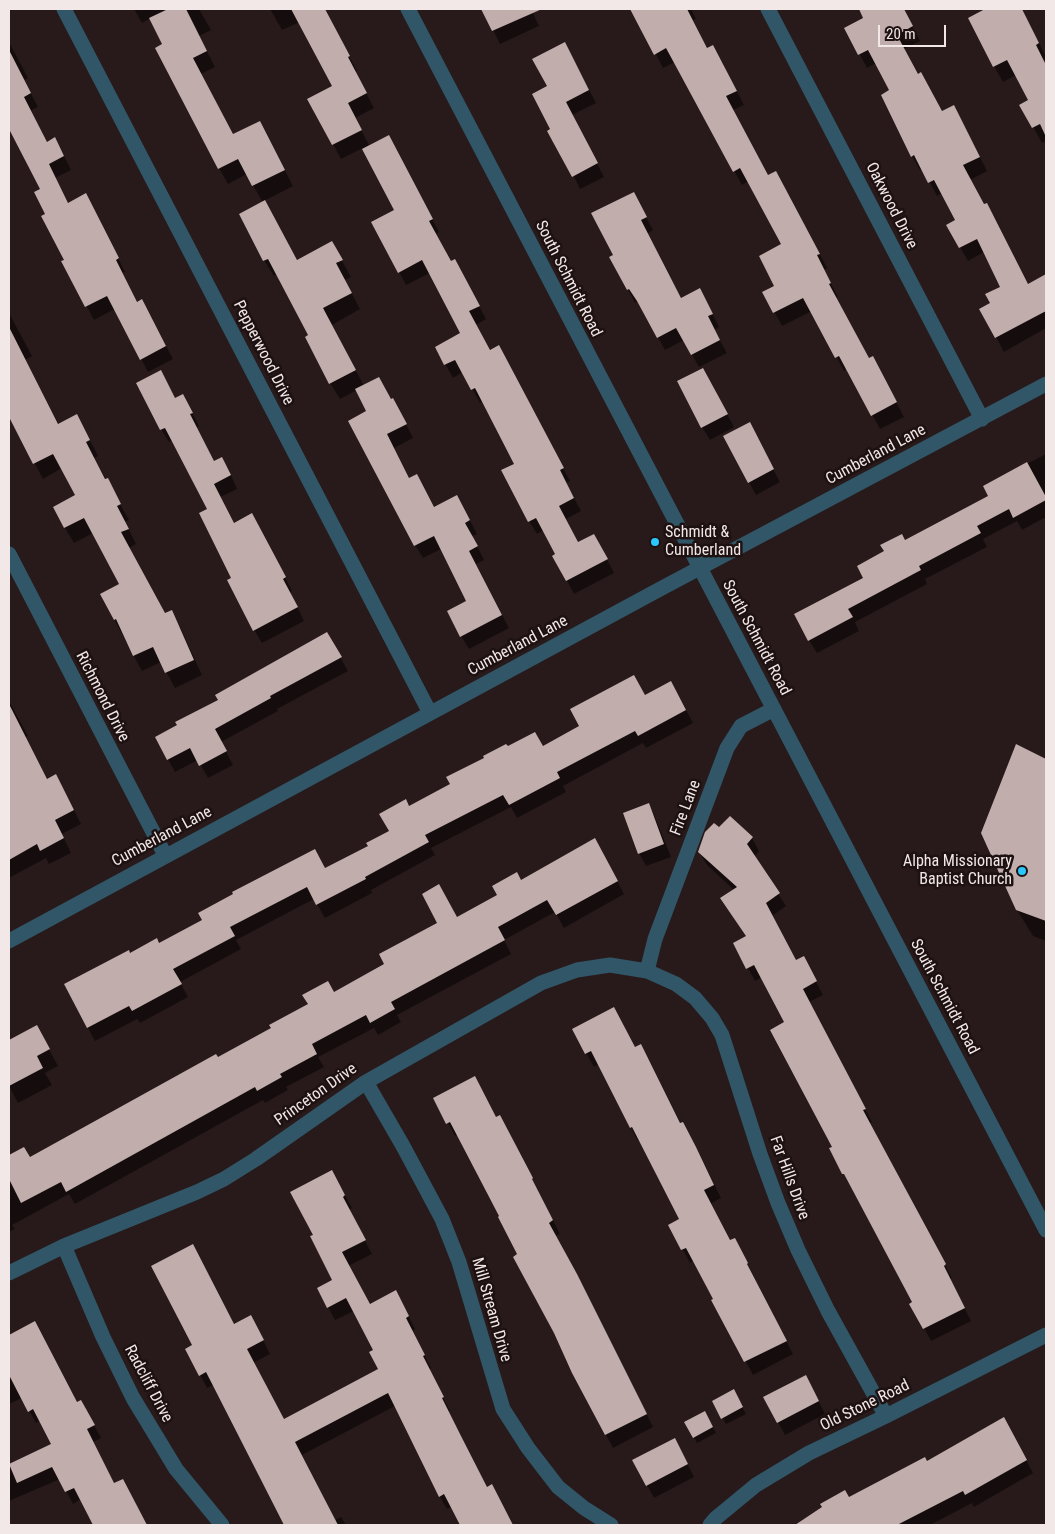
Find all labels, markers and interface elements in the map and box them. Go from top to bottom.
scale bar [880,15,948,47]
text: 20 m [886,25,916,43]
street label: Oakwood Drive [861,160,921,252]
street label: South Schmidt Road [530,218,606,340]
street label: Pepperwood Drive [228,298,298,408]
street label: Cumberland Lane [823,421,929,489]
place label: Schmidt & Cumberland [665,523,741,561]
marker: Schmidt & Cumberland [649,536,661,548]
street label: South Schmidt Road [718,577,794,699]
street label: Cumberland Lane [465,612,571,680]
street label: Richmond Drive [71,649,133,745]
street label: Fire Lane [667,778,705,838]
street label: Cumberland Lane [109,803,215,871]
place label: Alpha Missionary Baptist Church [903,852,1012,890]
marker: Alpha Missionary Baptist Church [1016,865,1028,877]
street label: South Schmidt Road [906,936,982,1058]
street label: Princeton Drive [271,1060,361,1130]
street label: Far Hills Drive [765,1134,813,1222]
street label: Mill Stream Drive [467,1256,515,1364]
street label: Radcliff Drive [120,1342,176,1426]
street label: Old Stone Road [817,1376,913,1436]

